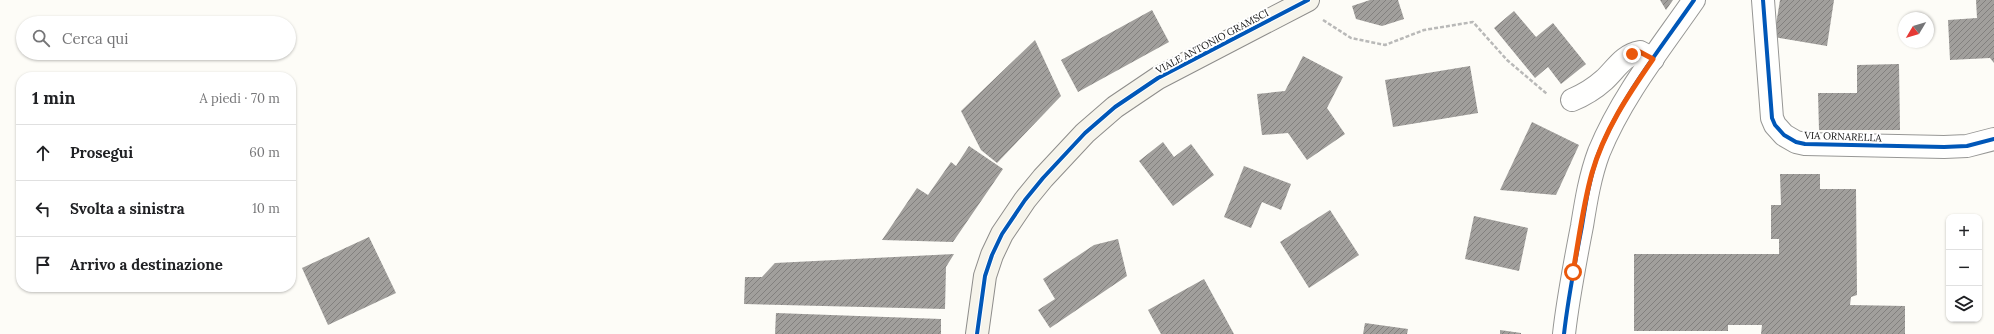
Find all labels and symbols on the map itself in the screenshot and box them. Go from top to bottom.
street label: VIALE ANTONIO GRAMSCI [1153,6,1271,77]
north arrow [1898,12,1934,48]
route end [1623,45,1641,63]
street label: VIA ORNARELLA [1803,129,1883,144]
route start [1564,263,1582,281]

